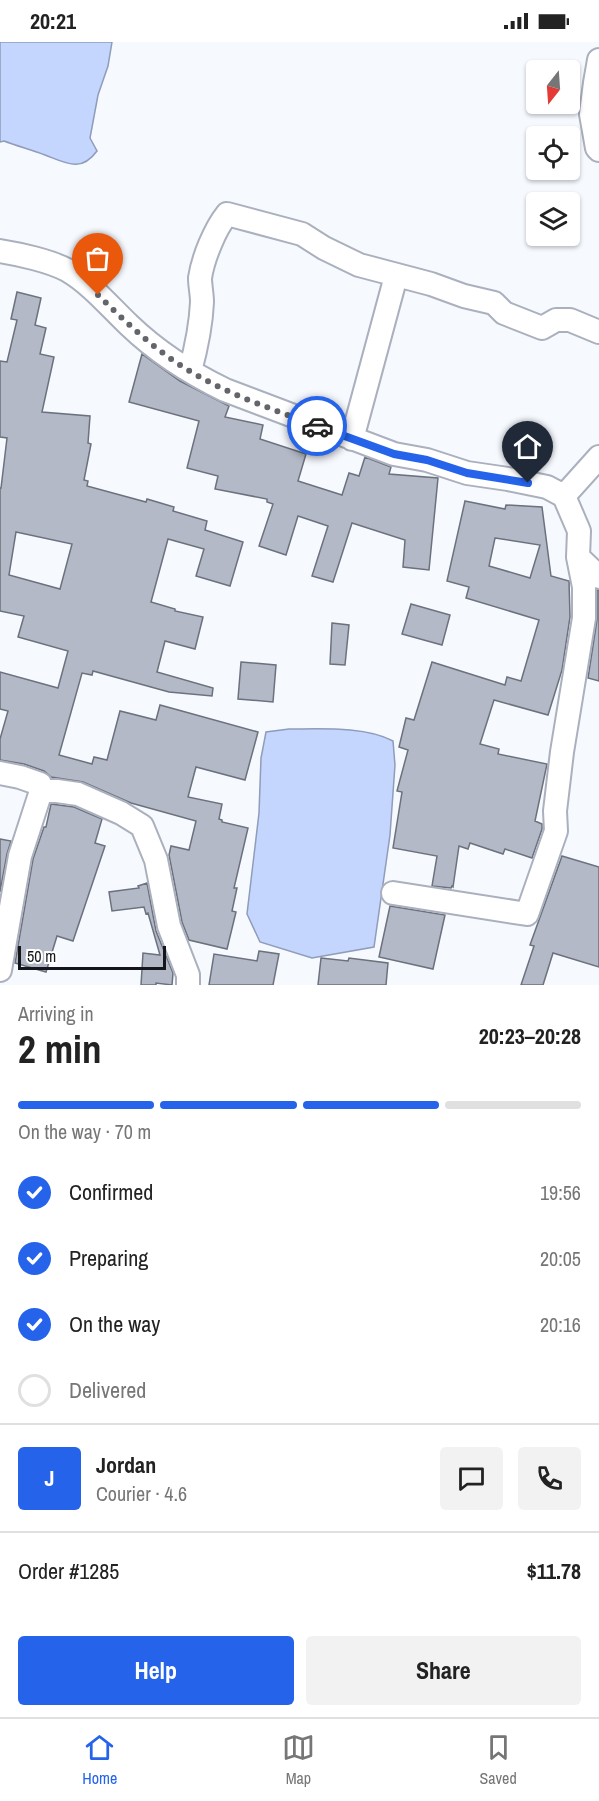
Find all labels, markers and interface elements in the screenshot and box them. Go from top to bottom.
text: 20:21 [30,6,76,36]
north arrow [526,60,580,114]
map controls [526,60,580,246]
button: locate [526,126,580,180]
button: layers [526,192,580,246]
pin [72,233,123,295]
icon: bag [81,242,114,275]
courier [287,396,347,456]
icon: car [301,410,334,443]
pin [502,421,553,483]
icon: home [511,430,544,463]
scale bar [18,943,166,971]
text: 50 m [27,945,56,967]
text: Arriving in [18,1000,94,1027]
text: 20:23–20:28 [479,1021,581,1051]
text: 2 min [18,1023,102,1075]
text: On the way · 70 m [18,1118,151,1145]
icon: check [18,1176,51,1209]
text: Confirmed [69,1177,153,1207]
text: 19:56 [540,1179,581,1206]
icon: check [18,1242,51,1275]
text: Preparing [69,1243,148,1273]
text: 20:05 [540,1245,581,1272]
icon: check [18,1308,51,1341]
text: On the way [69,1309,160,1339]
text: 20:16 [540,1311,581,1338]
text: Delivered [69,1375,146,1405]
button: chat [440,1447,503,1510]
button: phone [518,1447,581,1510]
text: Jordan [96,1450,156,1480]
text: J [44,1463,55,1493]
text: Courier · 4.6 [96,1480,187,1507]
text: Order #1285 [18,1556,119,1586]
text: $11.78 [527,1556,581,1586]
button: Help [18,1636,294,1705]
button: Share [306,1636,581,1705]
tab: Home [82,1731,117,1789]
tab: Map [282,1731,315,1789]
tab: Saved [479,1731,517,1789]

